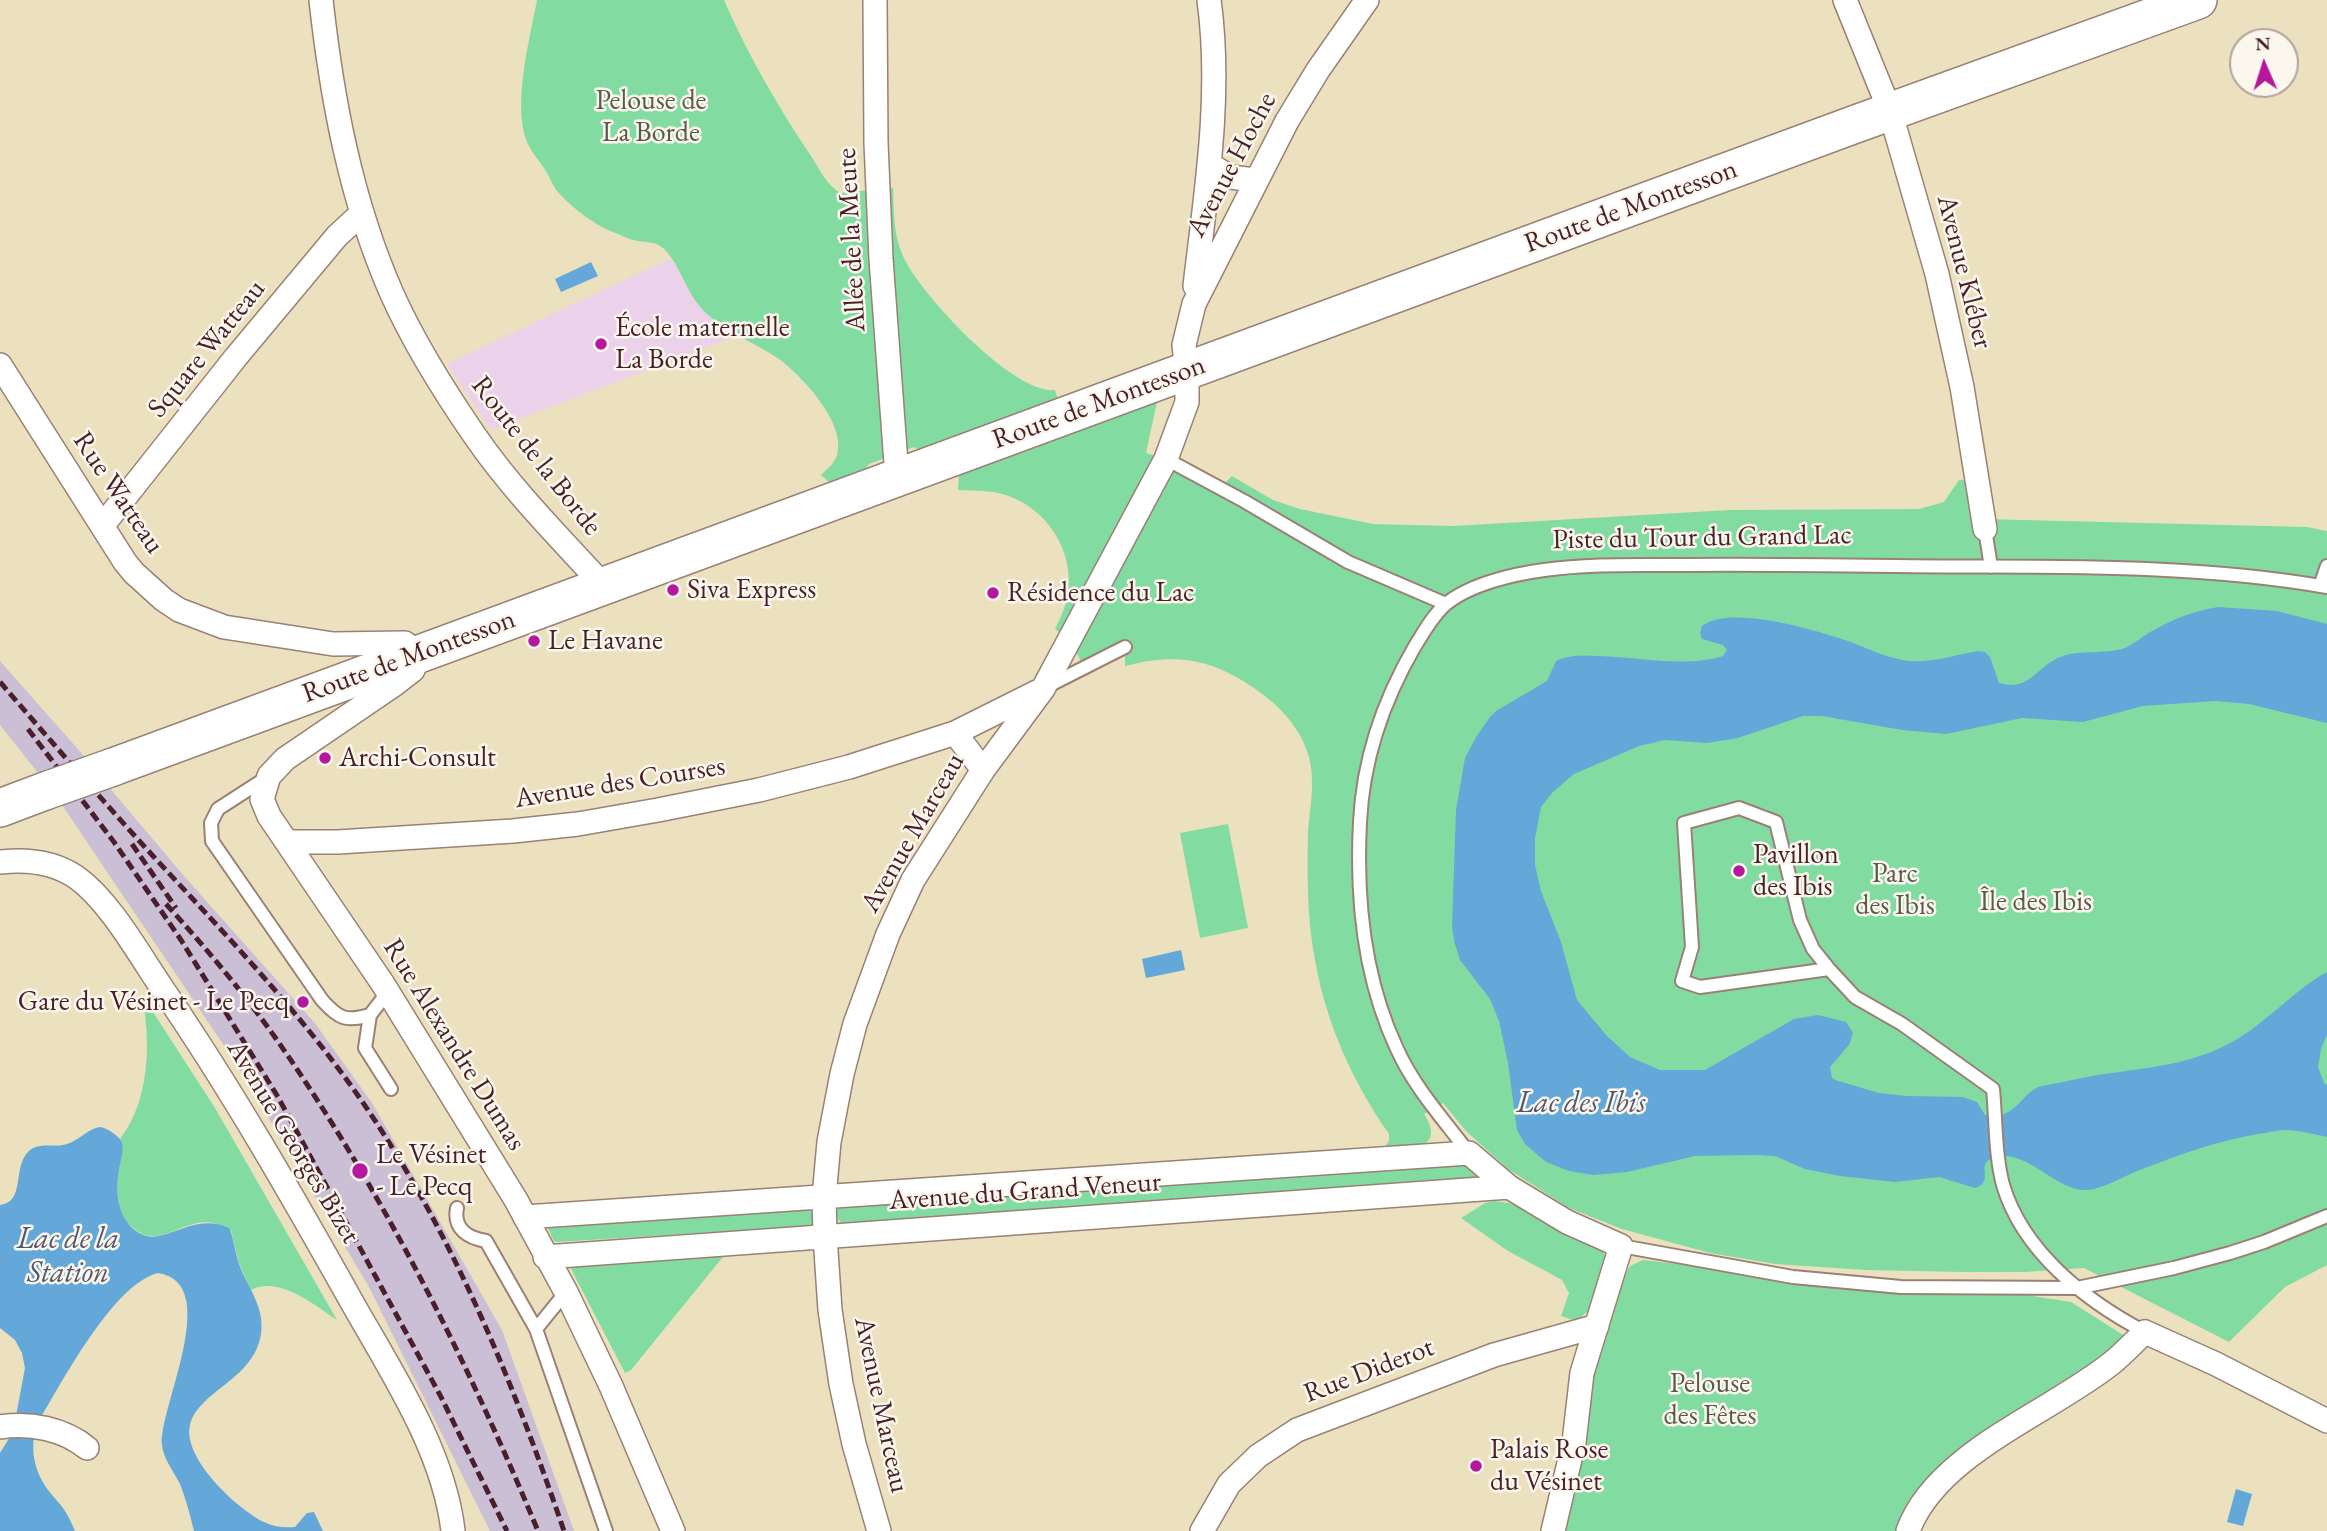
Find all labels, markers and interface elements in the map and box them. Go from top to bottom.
north arrow [2229,28,2299,98]
text: N [2255,31,2271,56]
park label: Pelouse de La Borde [596,84,706,150]
street label: Avenue Hoche [1180,87,1284,243]
street label: Allée de la Meute [830,147,874,333]
street label: Route de Montesson [1520,153,1742,261]
street label: Avenue Kléber [1929,192,1999,352]
street label: Square Watteau [141,273,273,425]
place label: École maternelle La Borde [615,311,790,377]
marker: École maternelle La Borde [593,336,609,352]
street label: Route de Montesson [988,349,1210,457]
street label: Route de la Borde [463,370,609,542]
street label: Rue Watteau [65,426,171,560]
street label: Piste du Tour du Grand Lac [1552,519,1852,557]
place label: Siva Express [687,573,816,607]
place label: Résidence du Lac [1007,576,1194,610]
marker: Siva Express [665,582,681,598]
marker: Résidence du Lac [985,585,1001,601]
street label: Route de Montesson [298,603,520,711]
place label: Le Havane [548,624,663,658]
marker: Le Havane [526,633,542,649]
place label: Archi-Consult [339,741,496,775]
street label: Avenue Marceau [854,747,972,919]
marker: Archi-Consult [317,750,333,766]
street label: Avenue des Courses [512,750,728,816]
place label: Pavillon des Ibis [1753,838,1839,904]
park label: Parc des Ibis [1855,857,1935,923]
marker: Pavillon des Ibis [1731,863,1747,879]
park label: Île des Ibis [1980,885,2092,919]
street label: Rue Alexandre Dumas [375,933,533,1157]
place label: Gare du Vésinet - Le Pecq [18,985,289,1019]
marker: Gare du Vésinet - Le Pecq [295,994,311,1010]
street label: Avenue Georges Bizet [219,1034,367,1250]
water label: Lac des Ibis [1516,1086,1646,1122]
place label: Le Vésinet - Le Pecq [376,1138,486,1204]
marker: Le Vésinet - Le Pecq [350,1161,370,1181]
street label: Avenue du Grand Veneur [888,1166,1162,1218]
water label: Lac de la Station [17,1222,119,1292]
street label: Avenue Marceau [846,1314,916,1496]
street label: Rue Diderot [1299,1331,1439,1411]
park label: Pelouse des Fêtes [1664,1367,1756,1433]
place label: Palais Rose du Vésinet [1490,1433,1608,1499]
marker: Palais Rose du Vésinet [1468,1458,1484,1474]

